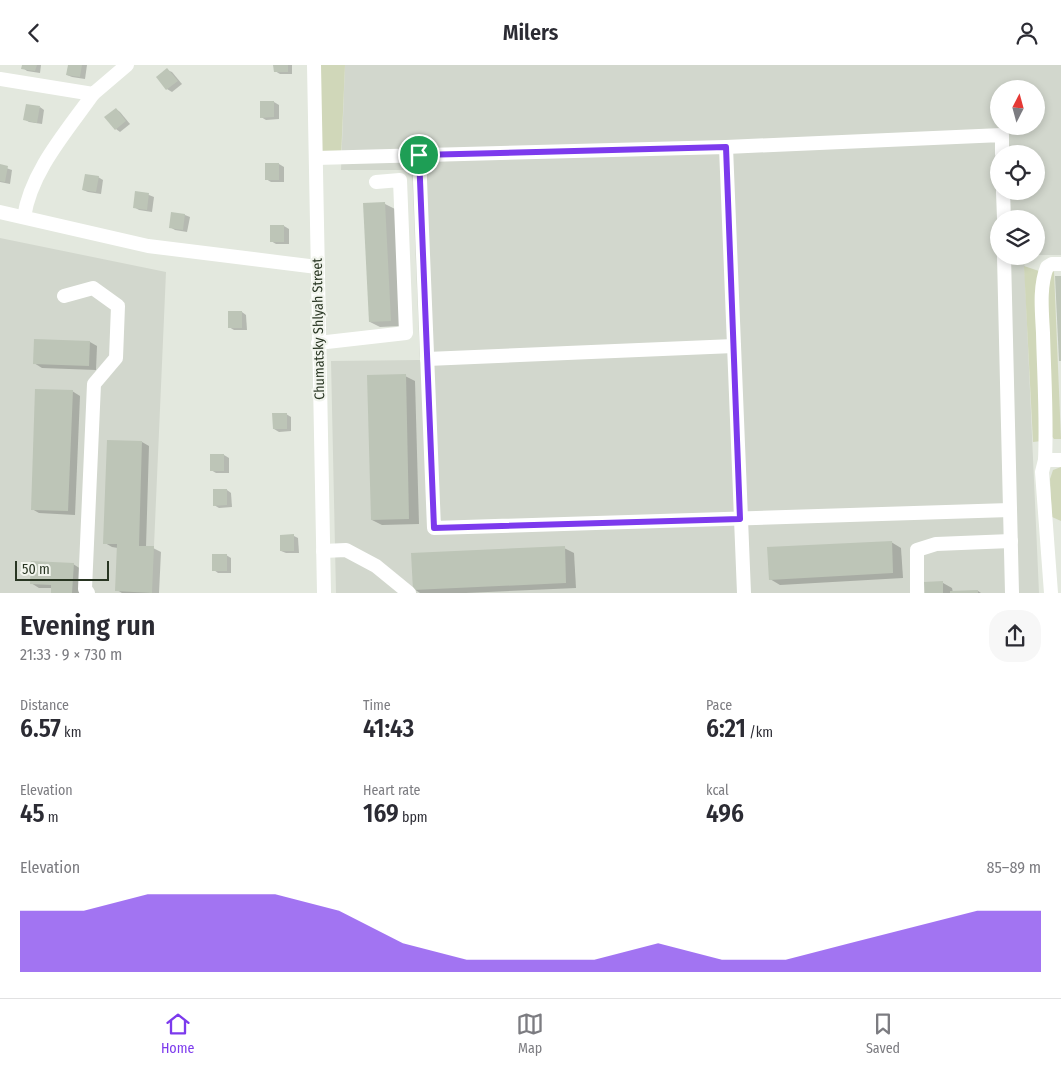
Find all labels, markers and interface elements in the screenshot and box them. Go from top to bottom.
icon: back [20,19,48,47]
text: Milers [503,19,558,46]
icon: person [1013,19,1041,47]
north arrow [990,80,1045,135]
map controls [990,80,1045,265]
pin [398,134,440,176]
icon: arrive [405,141,433,169]
button: locate [990,145,1045,200]
button: layers [990,210,1045,265]
street label: Chumatsky Shlyah Street [309,258,328,400]
scale bar [15,558,109,581]
text: 50 m [22,561,50,578]
text: Evening run [20,609,155,642]
button: share [989,610,1041,662]
text: 21:33 · 9 × 730 m [20,645,122,664]
text: Distance [20,697,69,714]
text: Time [363,697,391,714]
text: Pace [706,697,732,714]
text: 6.57 [20,714,61,744]
text: 41:43 [363,714,414,744]
text: 6:21 [706,714,746,744]
text: km [61,724,81,741]
text: /km [746,724,773,741]
text: Elevation [20,782,73,799]
text: Heart rate [363,782,420,799]
text: kcal [706,782,729,799]
text: 45 [20,799,45,829]
text: 169 [363,799,399,829]
text: 496 [706,799,744,829]
text: m [45,809,59,826]
text: bpm [399,809,428,826]
text: Elevation [20,858,80,877]
text: 85–89 m [986,858,1041,877]
tab: Home [161,1010,194,1057]
tab: Map [516,1010,544,1057]
tab: Saved [866,1010,900,1057]

